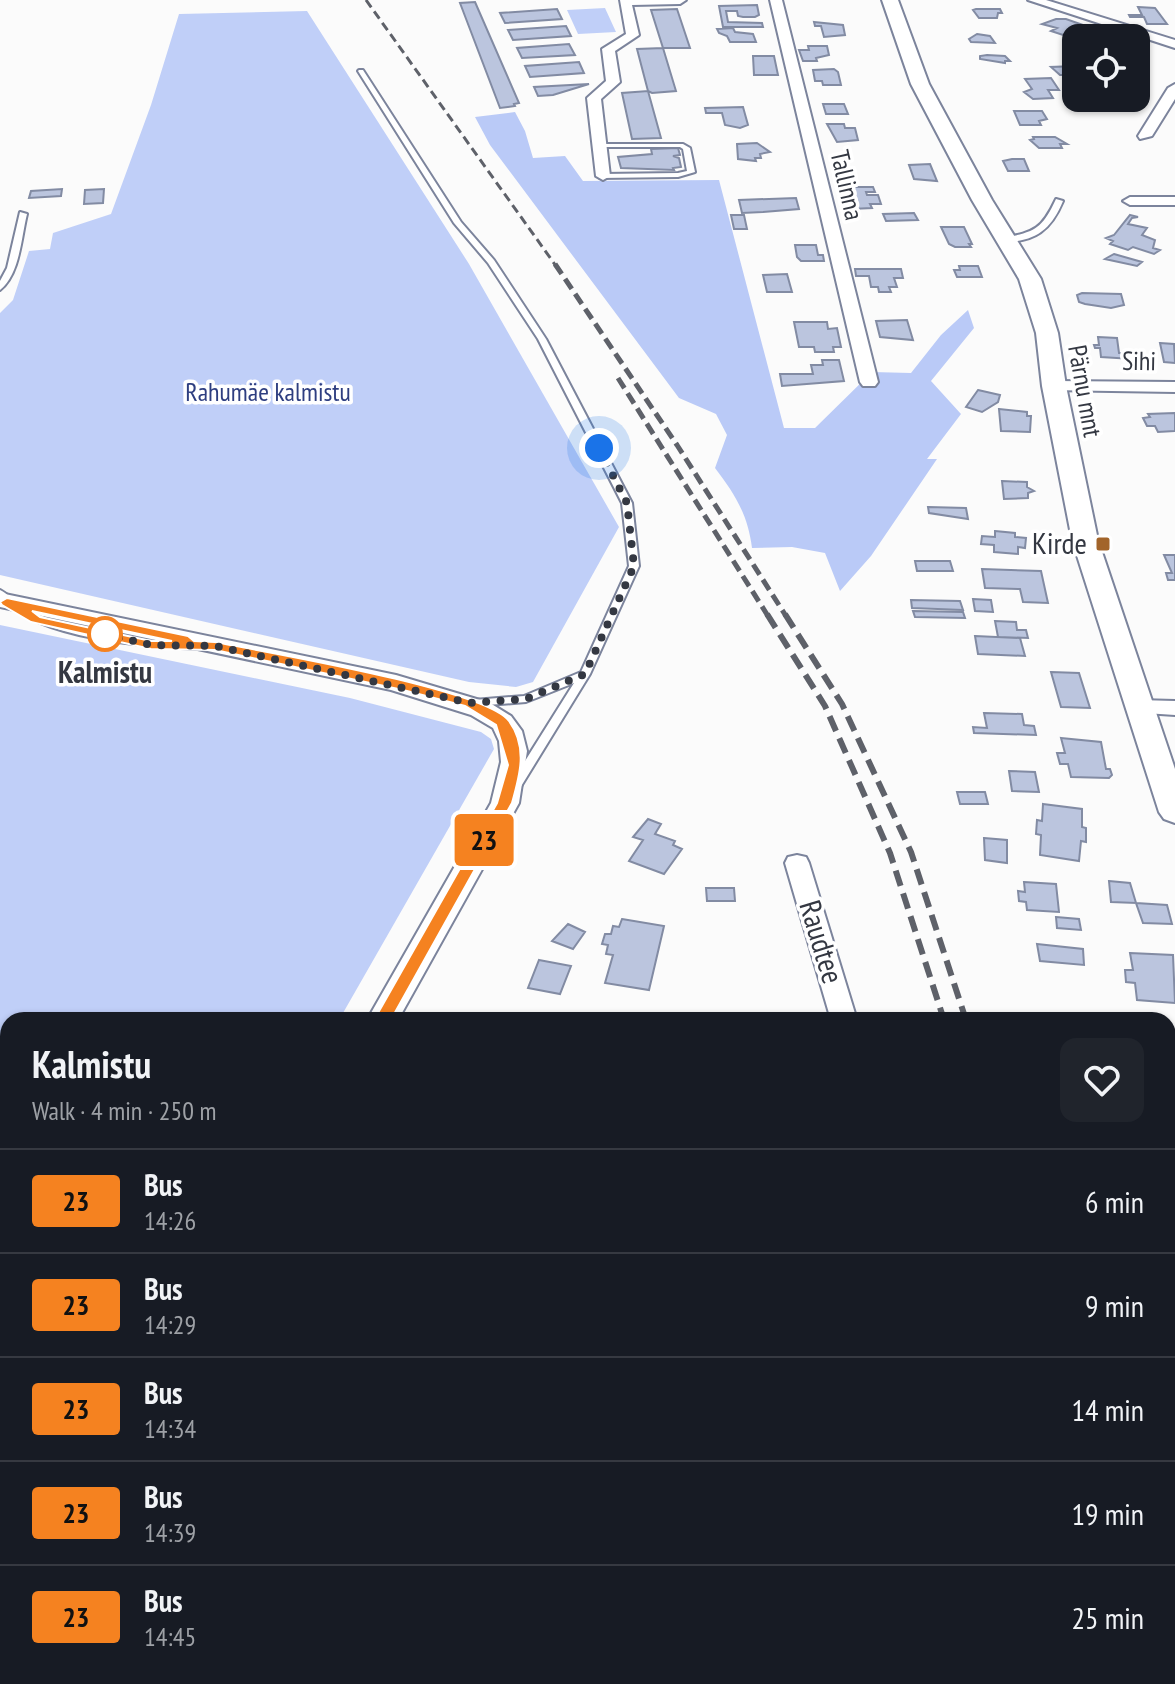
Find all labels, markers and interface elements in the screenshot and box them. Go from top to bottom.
map controls [1062,24,1150,112]
button: locate [1062,24,1150,112]
street label: Tallinna [823,147,872,223]
street label: Pärnu mnt [1061,342,1110,440]
street label: Sihi [1122,344,1156,377]
park label: Rahumäe kalmistu [185,375,351,408]
your location [579,428,619,468]
place label: Kirde [1032,523,1087,562]
marker: Kirde [1094,535,1112,553]
marker: Kalmistu [88,617,122,651]
place label: Kalmistu [58,652,152,691]
line badge: 23 [448,814,520,866]
text: 23 [471,821,497,858]
street label: Raudtee [791,895,854,988]
button: heart [1060,1038,1144,1122]
text: Kalmistu [32,1039,151,1088]
text: Walk · 4 min · 250 m [32,1094,216,1127]
text: Bus [144,1165,183,1204]
text: 23 [63,1182,89,1219]
text: 6 min [1085,1182,1144,1221]
text: 14:26 [144,1204,196,1237]
text: Bus [144,1269,183,1308]
text: 23 [63,1286,89,1323]
text: 9 min [1085,1286,1144,1325]
text: 14:29 [144,1308,196,1341]
text: Bus [144,1373,183,1412]
text: 23 [63,1390,89,1427]
text: 14 min [1071,1390,1144,1429]
text: 14:34 [144,1412,196,1445]
text: Bus [144,1477,183,1516]
text: 23 [63,1494,89,1531]
text: 19 min [1071,1494,1144,1533]
text: 14:39 [144,1516,196,1549]
text: Bus [144,1581,183,1620]
text: 23 [63,1598,89,1635]
text: 25 min [1071,1598,1144,1637]
text: 14:45 [144,1620,196,1653]

